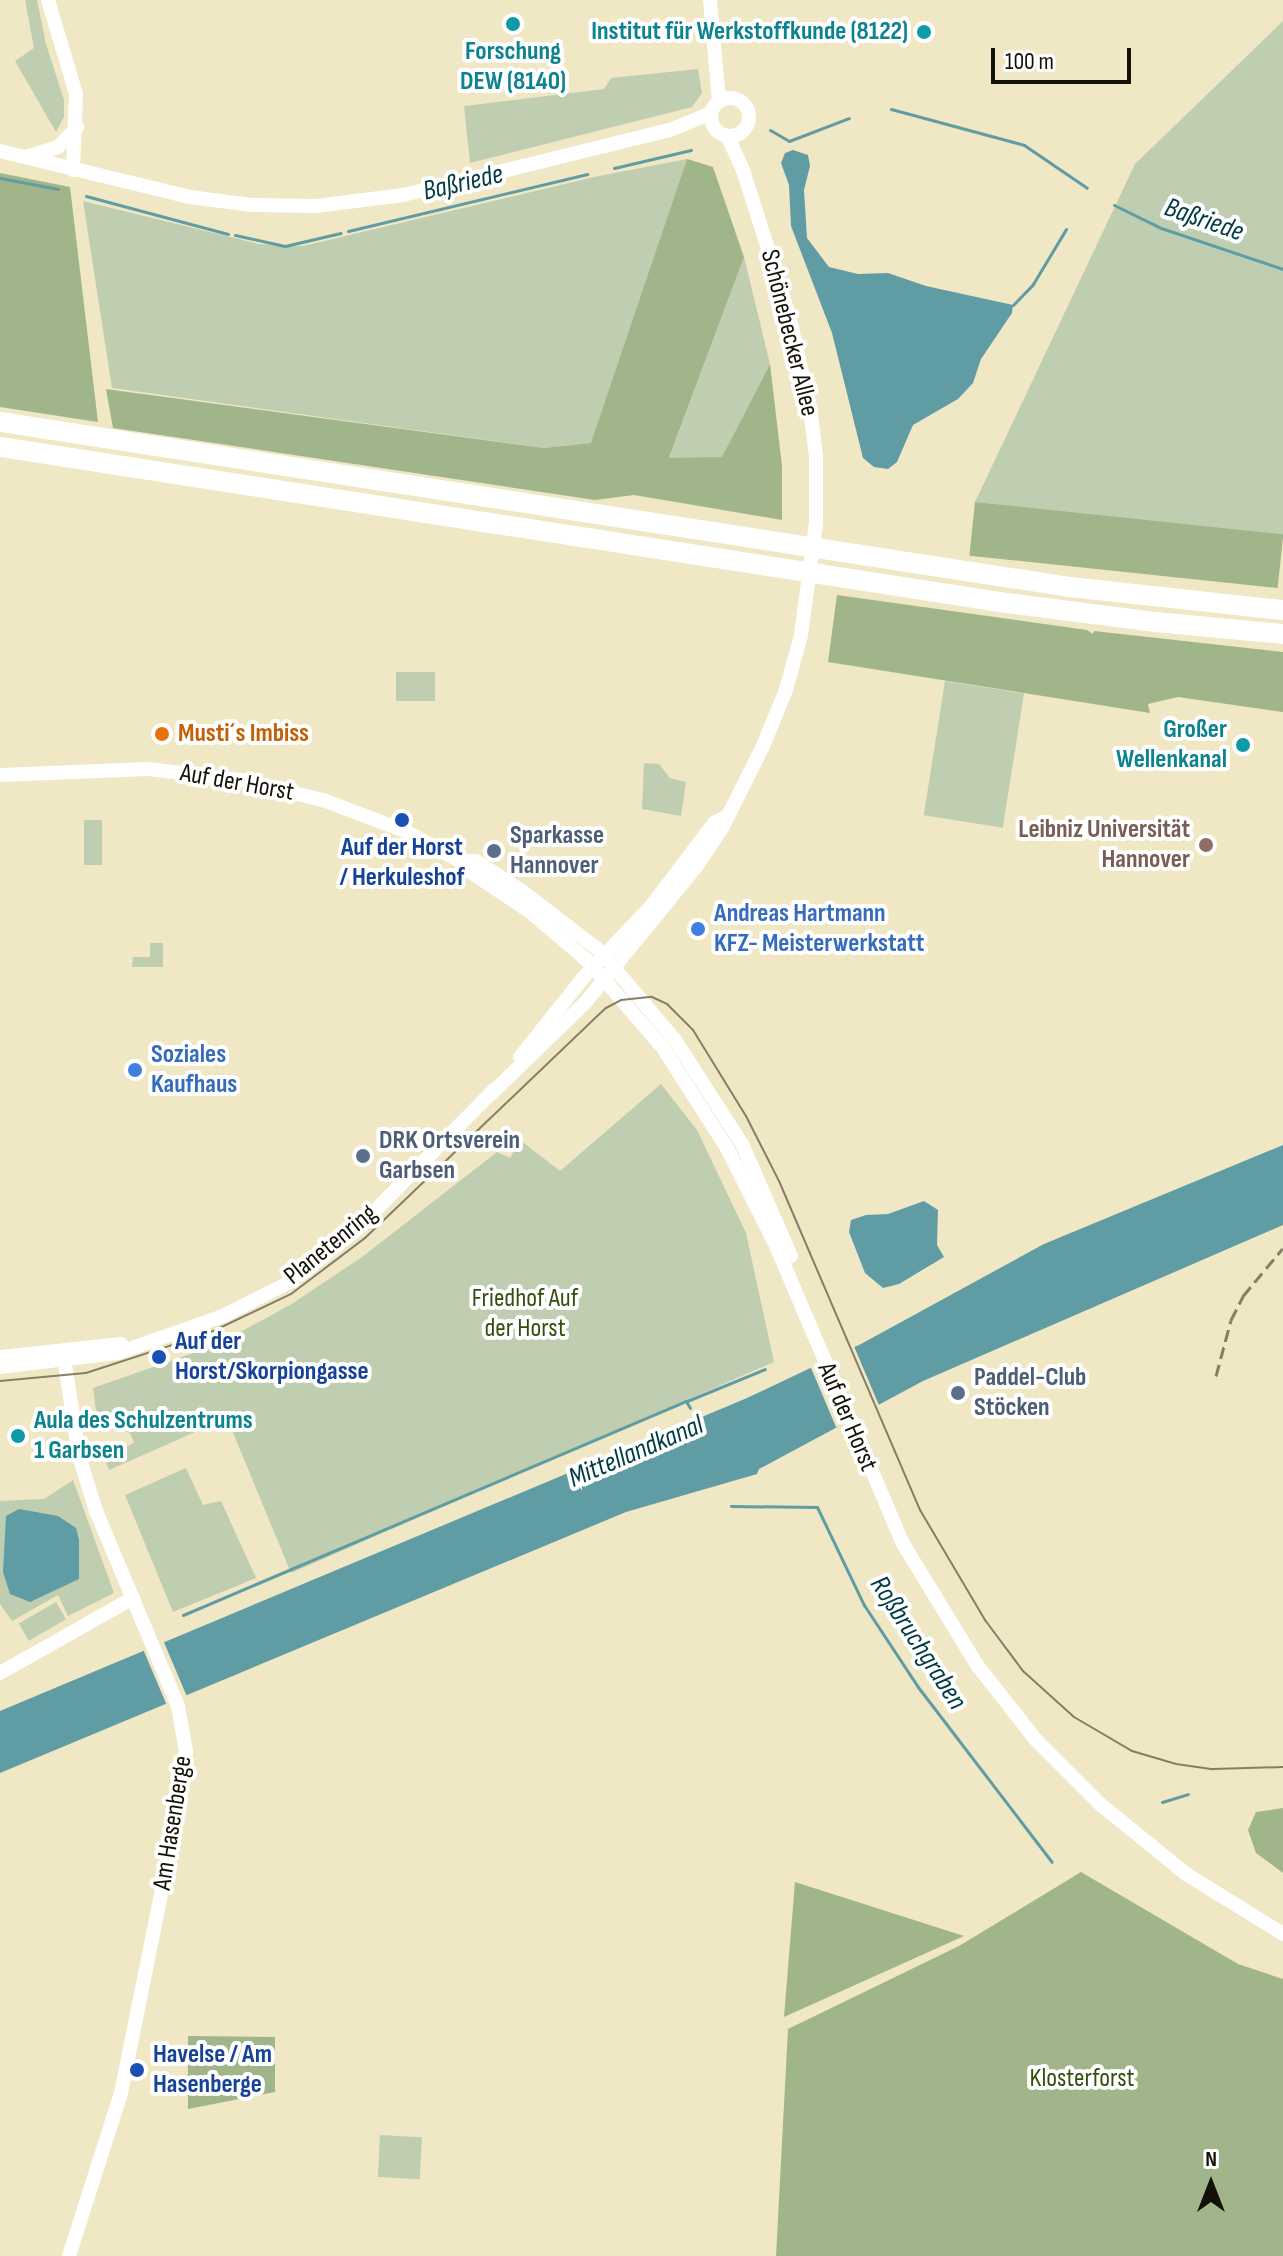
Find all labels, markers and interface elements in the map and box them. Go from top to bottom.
marker: Forschung DEW (8140) [504,15,522,33]
place label: Institut für Werkstoffkunde (8122) [591,16,908,48]
marker: Institut für Werkstoffkunde (8122) [915,23,933,41]
scale bar [995,32,1135,82]
place label: Forschung DEW (8140) [460,36,566,98]
text: 100 m [1005,47,1054,76]
water label: Baßriede [420,157,506,209]
water label: Baßriede [1160,191,1248,249]
street label: Schönebecker Allee [753,247,825,419]
place label: Großer Wellenkanal [1116,714,1227,776]
place label: Musti´s Imbiss [178,718,309,750]
marker: Musti´s Imbiss [153,725,171,743]
marker: Großer Wellenkanal [1234,736,1252,754]
street label: Auf der Horst [178,758,296,808]
marker: Auf der Horst / Herkuleshof [393,811,411,829]
place label: Leibniz Universität Hannover [1018,814,1190,876]
place label: Sparkasse Hannover [510,820,604,882]
place label: Auf der Horst / Herkuleshof [339,832,465,894]
marker: Leibniz Universität Hannover [1197,836,1215,854]
marker: Sparkasse Hannover [485,842,503,860]
place label: Andreas Hartmann KFZ- Meisterwerkstatt [714,898,924,960]
marker: Andreas Hartmann KFZ- Meisterwerkstatt [689,920,707,938]
place label: Soziales Kaufhaus [151,1039,237,1100]
marker: Soziales Kaufhaus [126,1061,144,1079]
place label: DRK Ortsverein Garbsen [379,1125,520,1186]
marker: DRK Ortsverein Garbsen [354,1147,372,1165]
street label: Planetenring [278,1198,384,1292]
park label: Friedhof Auf der Horst [472,1283,578,1344]
place label: Auf der Horst/Skorpiongasse [175,1326,369,1388]
marker: Auf der Horst/Skorpiongasse [150,1348,168,1366]
street label: Auf der Horst [810,1358,884,1476]
place label: Paddel-Club Stöcken [974,1362,1086,1424]
marker: Paddel-Club Stöcken [949,1384,967,1402]
place label: Aula des Schulzentrums 1 Garbsen [34,1405,253,1466]
water label: Mittellandkanal [564,1409,708,1495]
marker: Aula des Schulzentrums 1 Garbsen [9,1427,27,1445]
water label: Roßbruchgraben [862,1570,974,1716]
street label: Am Hasenberge [147,1754,199,1892]
place label: Havelse / Am Hasenberge [153,2039,272,2100]
marker: Havelse / Am Hasenberge [128,2061,146,2079]
park label: Klosterforst [1030,2063,1134,2095]
north arrow [1171,2144,1251,2224]
text: N [1205,2146,1217,2173]

